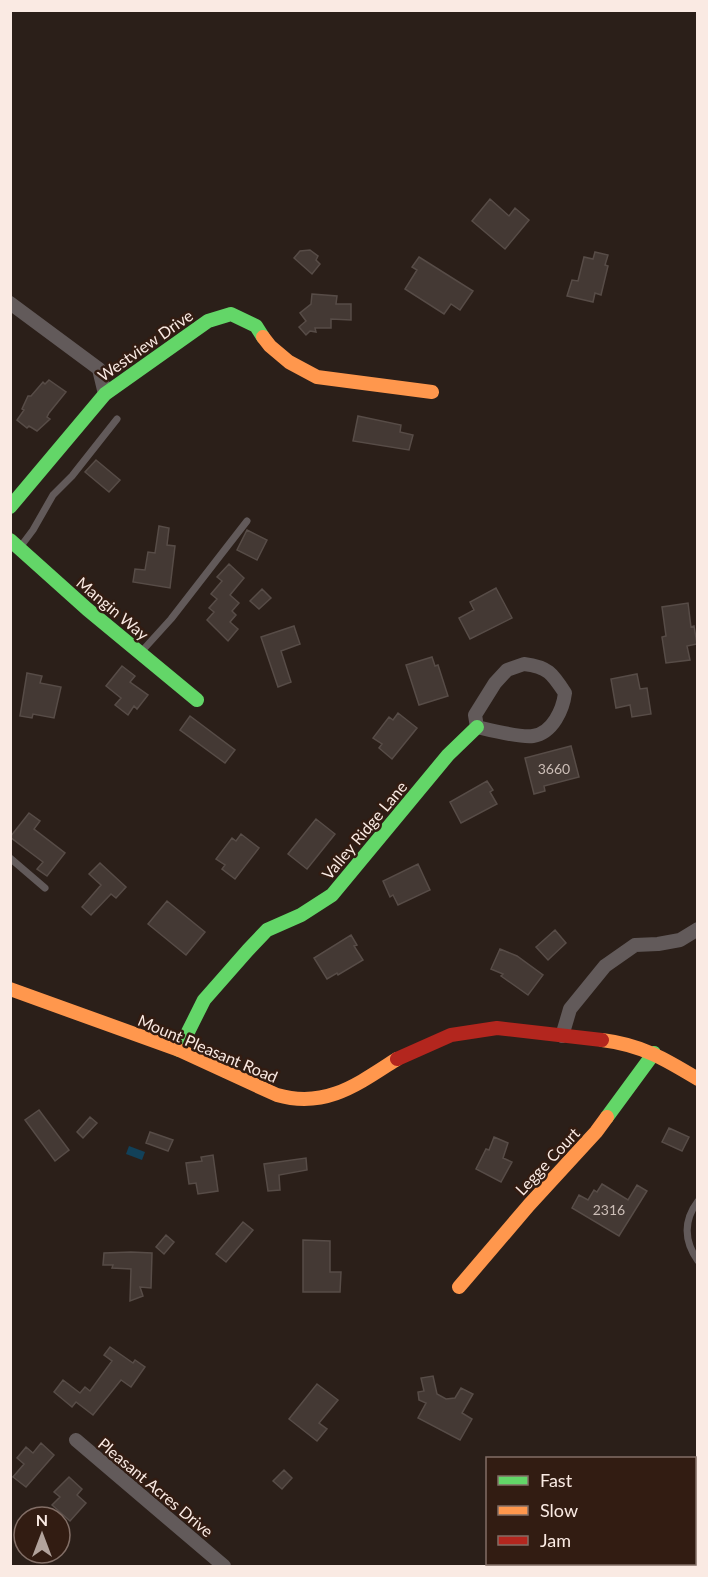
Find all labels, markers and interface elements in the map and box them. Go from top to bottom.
street label: Westview Drive [94,305,196,385]
street label: Mangin Way [73,572,153,644]
house number: 3660 [538,760,570,777]
street label: Valley Ridge Lane [317,777,411,883]
street label: Mount Pleasant Road [135,1010,281,1086]
street label: Legge Court [511,1123,583,1199]
house number: 2316 [593,1201,625,1218]
street label: Pleasant Acres Drive [95,1433,217,1541]
legend [486,1457,696,1565]
text: Fast [540,1469,573,1491]
text: Slow [540,1499,578,1521]
north arrow [12,1505,72,1565]
text: N [36,1510,48,1529]
text: Jam [540,1529,571,1551]

